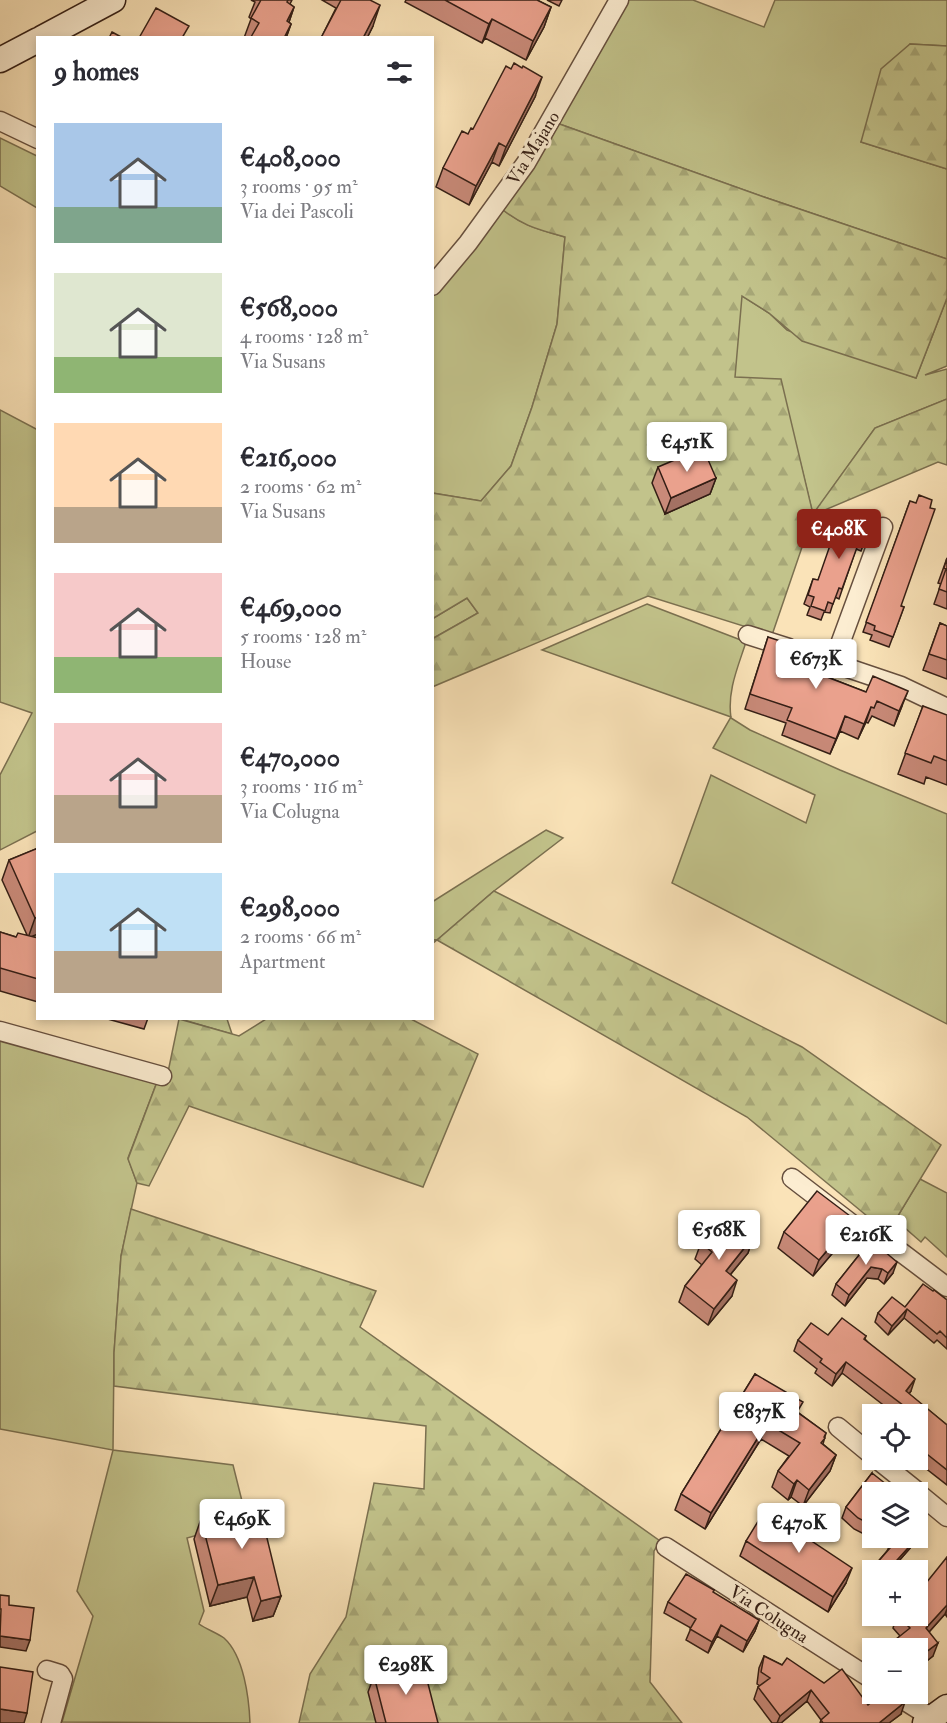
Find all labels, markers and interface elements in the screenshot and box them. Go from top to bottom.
text: 9 homes [54,56,139,88]
icon: filters [383,56,416,89]
street label: Via Majano [502,107,565,189]
text: €408,000 [240,142,341,174]
icon: home [102,147,174,219]
text: 3 rooms · 95 m² [240,174,358,199]
text: Via dei Pascoli [240,199,354,224]
text: €568,000 [240,292,338,324]
icon: home [102,297,174,369]
text: 4 rooms · 128 m² [240,324,368,349]
text: Via Susans [240,349,325,374]
pin: €451K [645,422,729,473]
text: €451K [661,429,713,454]
text: €216,000 [240,442,337,474]
icon: home [102,447,174,519]
text: 2 rooms · 62 m² [240,474,361,499]
text: Via Susans [240,499,325,524]
pin: €408K [797,509,881,560]
text: €408K [811,516,867,541]
text: €469,000 [240,592,342,624]
icon: home [102,597,174,669]
text: 5 rooms · 128 m² [240,624,366,649]
pin: €673K [774,639,858,690]
text: €673K [790,646,842,671]
text: House [240,649,291,674]
text: €470,000 [240,742,340,774]
icon: home [102,747,174,819]
text: 3 rooms · 116 m² [240,774,363,799]
text: Via Colugna [240,799,340,824]
text: €298,000 [240,892,340,924]
icon: home [102,897,174,969]
text: 2 rooms · 66 m² [240,924,361,949]
text: Apartment [240,949,325,974]
pin: €568K [677,1210,761,1261]
pin: €216K [824,1215,908,1266]
text: €568K [692,1217,746,1242]
text: €216K [840,1222,892,1247]
pin: €837K [717,1392,801,1443]
text: €837K [733,1399,785,1424]
map controls [862,1404,928,1704]
button: locate [862,1404,928,1470]
button: layers [862,1482,928,1548]
pin: €469K [200,1499,284,1550]
pin: €470K [757,1503,841,1554]
text: €469K [214,1506,270,1531]
text: €470K [771,1510,827,1535]
button: + [862,1560,928,1626]
street label: Via Colugna [725,1580,813,1649]
button: − [862,1638,928,1704]
pin: €298K [364,1645,448,1696]
text: €298K [378,1652,434,1677]

